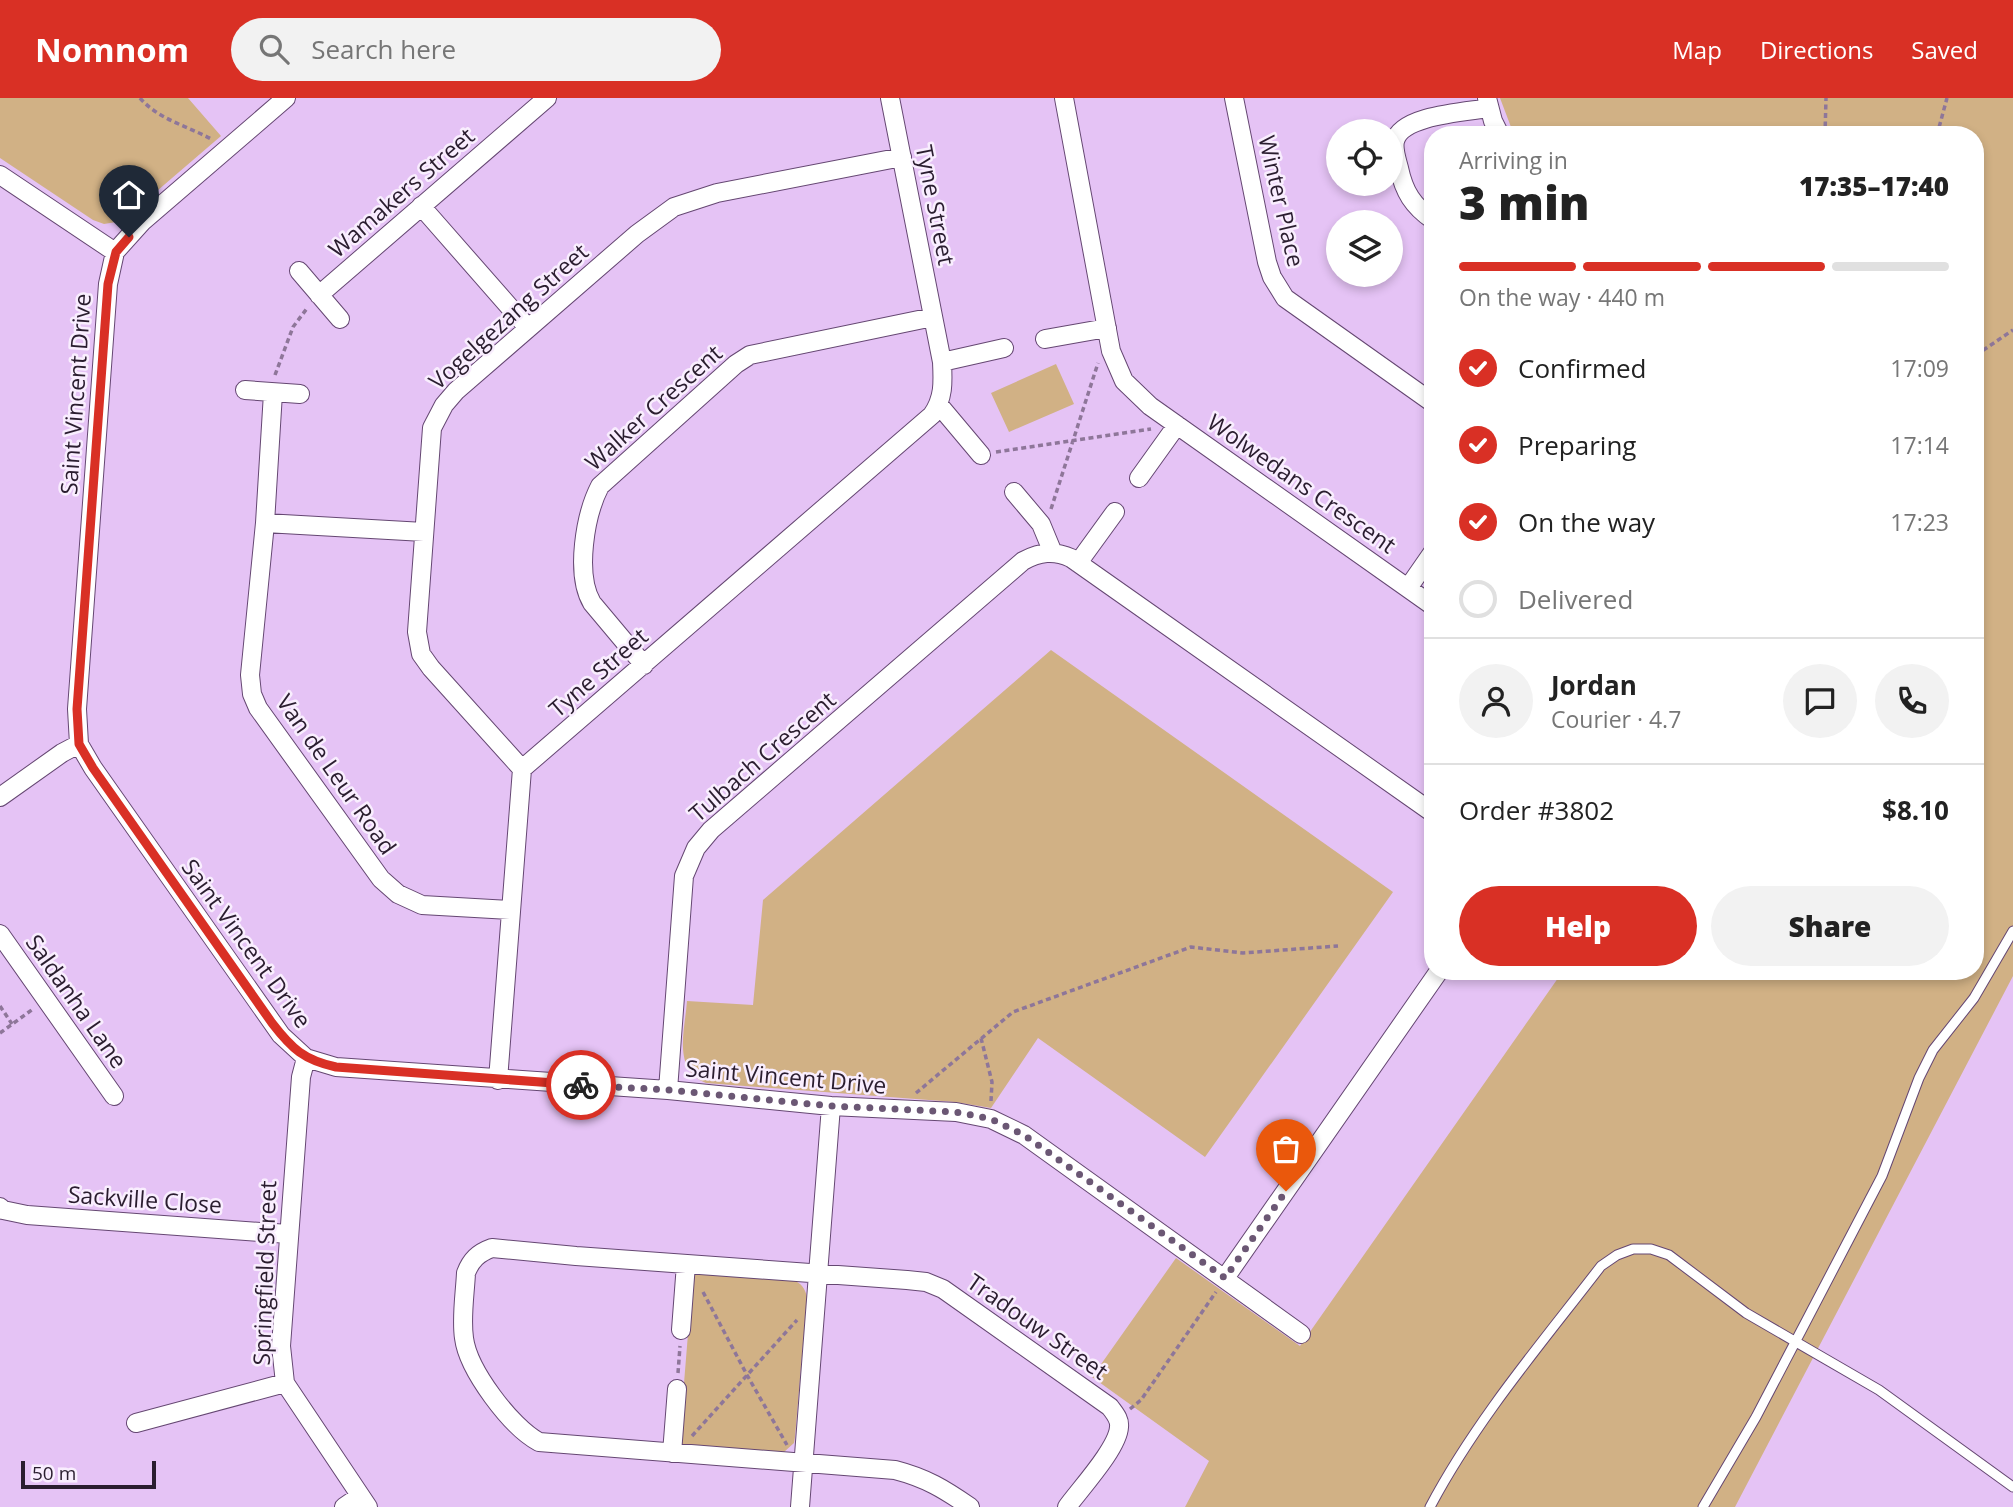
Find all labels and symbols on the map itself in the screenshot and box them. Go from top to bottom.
street label: Wamakers Street [321,120,481,264]
street label: Winter Place [1251,132,1313,270]
street label: Tyne Street [909,142,963,268]
pin [99,165,159,237]
street label: Vogelgezang Street [421,236,595,396]
street label: Saint Vincent Drive [52,292,98,496]
street label: Walker Crescent [578,337,728,477]
street label: Wolwedans Crescent [1201,406,1403,560]
street label: Tyne Street [542,620,654,724]
street label: Tulbach Crescent [682,683,842,829]
street label: Van de Leur Road [270,687,404,861]
street label: Saint Vincent Drive [175,852,319,1034]
street label: Saldanha Lane [19,928,135,1074]
courier [546,1050,616,1120]
street label: Saint Vincent Drive [684,1051,888,1101]
pin [1256,1119,1316,1191]
street label: Sackville Close [67,1178,223,1220]
street label: Springfield Street [245,1180,283,1366]
street label: Tradouw Street [961,1266,1115,1386]
scale bar [21,1458,156,1490]

